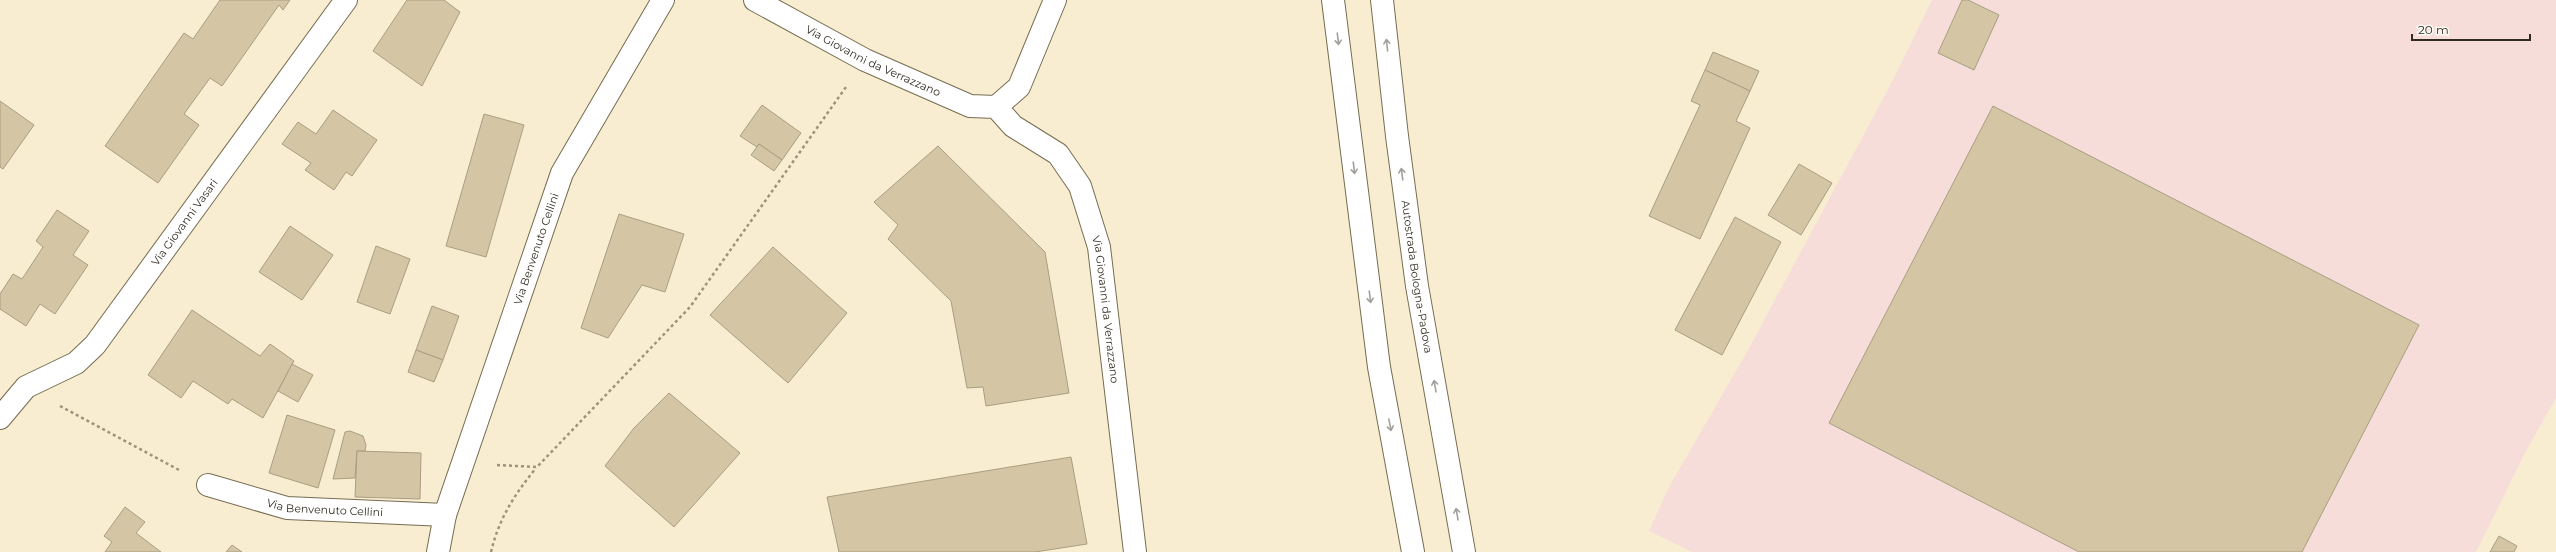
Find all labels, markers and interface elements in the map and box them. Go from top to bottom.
scale bar [2412,16,2530,42]
street label: Via Giovanni da Verrazzano [803,22,943,99]
text: 20 m [2418,22,2449,37]
one-way arrow [1334,32,1342,45]
one-way arrow [1383,39,1391,52]
one-way arrow [1350,161,1358,174]
one-way arrow [1398,168,1406,181]
street label: Via Giovanni Vasari [148,176,221,268]
street label: Via Benvenuto Cellini [511,191,562,306]
street label: Autostrada Bologna-Padova [1399,199,1436,355]
street label: Via Giovanni da Verrazzano [1089,234,1122,384]
one-way arrow [1366,290,1374,303]
one-way arrow [1430,380,1438,393]
one-way arrow [1386,418,1394,431]
street label: Via Benvenuto Cellini [265,495,383,519]
one-way arrow [1453,507,1461,520]

